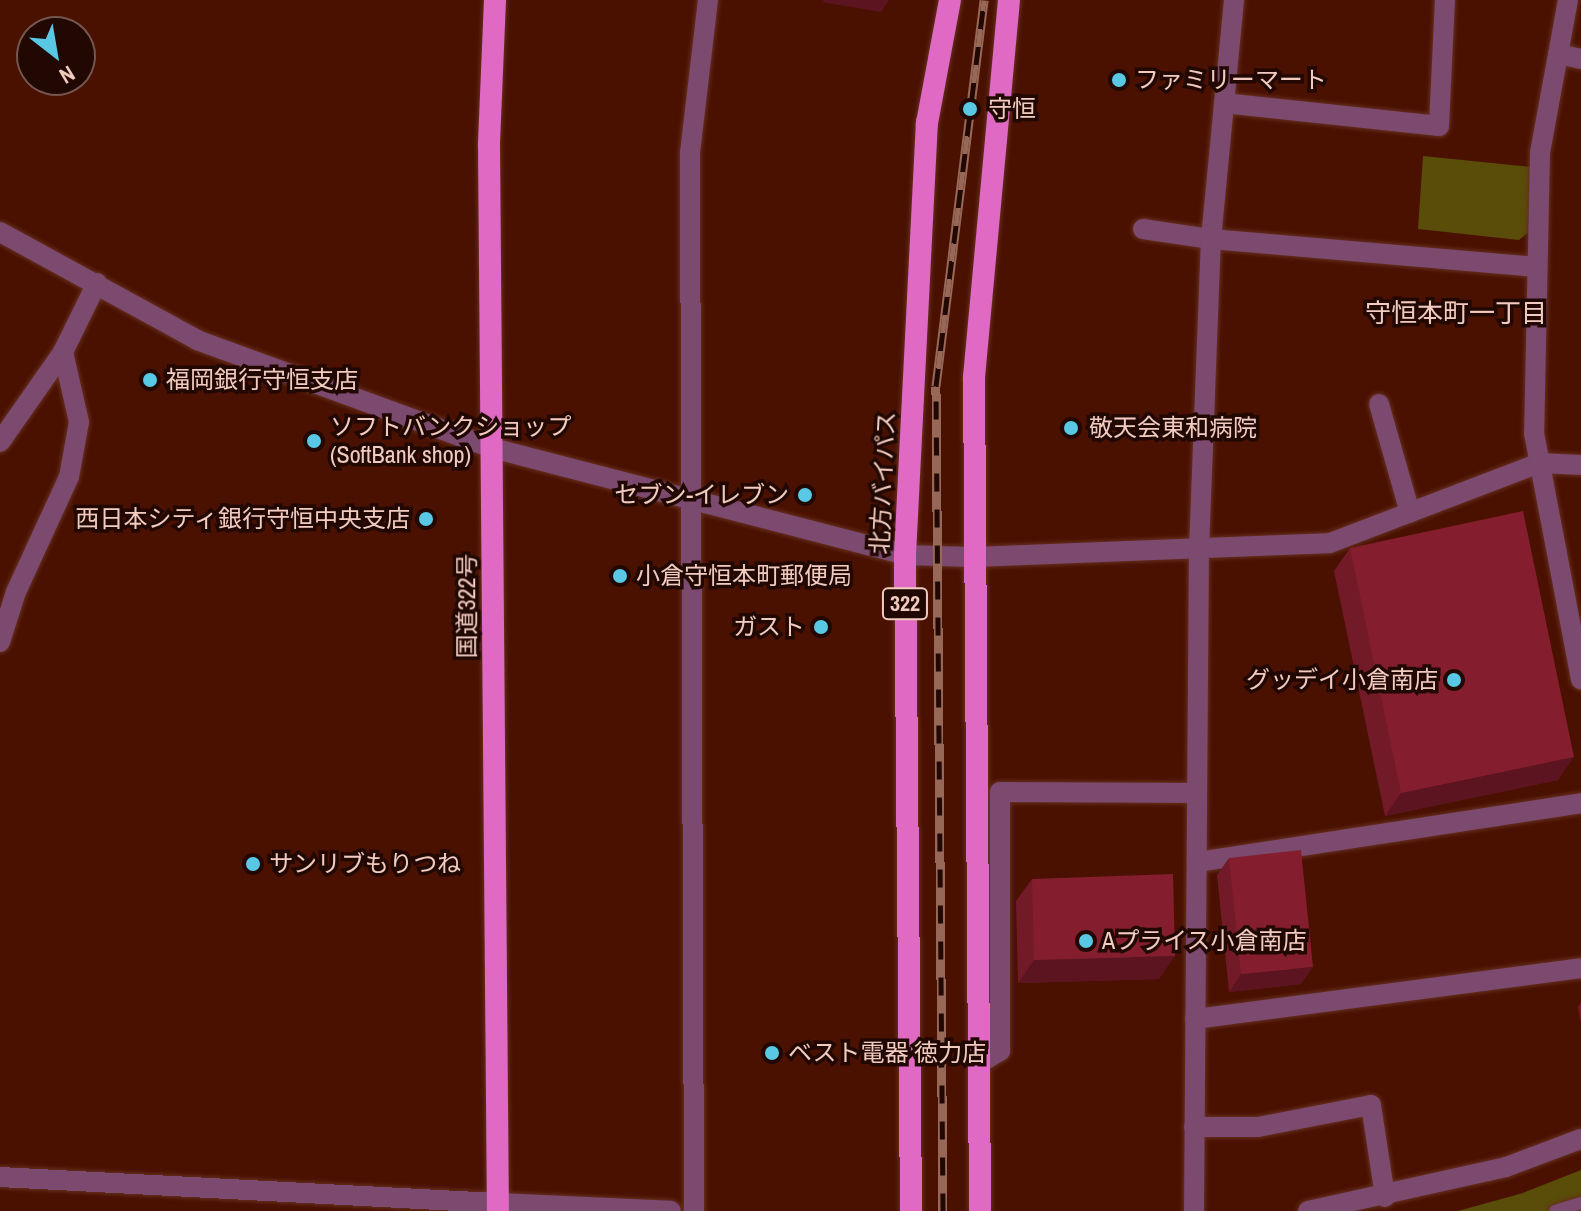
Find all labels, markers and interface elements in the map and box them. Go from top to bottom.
north arrow [16,16,96,96]
text: N [54,59,81,91]
place label: ファミリーマート [1135,66,1327,94]
marker: ファミリーマート [1110,71,1128,89]
place label: 守恒 [988,95,1036,123]
marker: 守恒 [959,98,981,120]
district label: 守恒本町一丁目 [1365,297,1547,329]
place label: 福岡銀行守恒支店 [166,366,358,394]
marker: 福岡銀行守恒支店 [141,371,159,389]
street label: 北方バイパス [865,410,901,556]
place label: ソフトバンクショップ (SoftBank shop) [330,413,570,469]
place label: 敬天会東和病院 [1089,414,1257,442]
marker: 敬天会東和病院 [1060,417,1082,439]
marker: ソフトバンクショップ (SoftBank shop) [305,432,323,450]
place label: セブン-イレブン [614,481,789,509]
marker: セブン-イレブン [796,486,814,504]
place label: 西日本シティ銀行守恒中央支店 [74,505,410,533]
marker: 西日本シティ銀行守恒中央支店 [417,510,435,528]
street label: 国道322号 [453,554,481,658]
place label: 小倉守恒本町郵便局 [636,562,852,590]
marker: 小倉守恒本町郵便局 [611,567,629,585]
road number: 322 [881,586,929,622]
place label: ガスト [733,613,805,641]
marker: ガスト [812,618,830,636]
place label: グッデイ小倉南店 [1246,666,1438,694]
marker: グッデイ小倉南店 [1445,671,1463,689]
place label: サンリブもりつね [269,850,461,878]
marker: サンリブもりつね [244,855,262,873]
place label: Aプライス小倉南店 [1102,927,1307,955]
marker: Aプライス小倉南店 [1077,932,1095,950]
place label: ベスト電器 徳力店 [788,1039,985,1067]
marker: ベスト電器 徳力店 [763,1044,781,1062]

